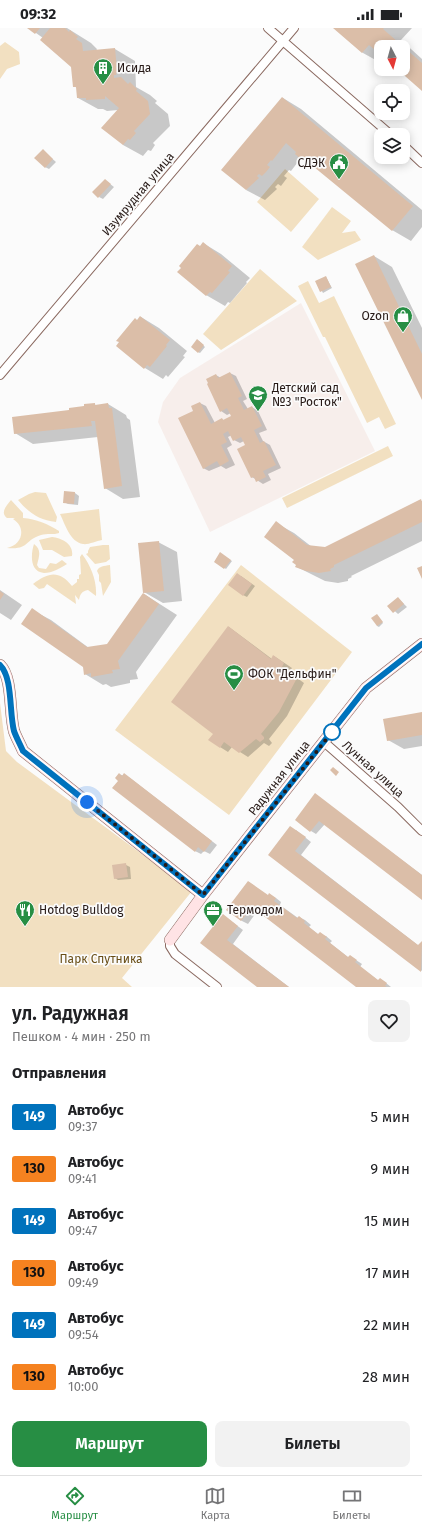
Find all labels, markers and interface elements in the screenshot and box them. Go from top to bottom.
text: 09:32 [20,5,56,23]
north arrow [374,40,410,76]
map controls [374,40,410,164]
building icon: Исида [92,57,114,85]
place label: Исида [117,61,151,75]
button: locate [374,84,410,120]
button: layers [374,128,410,164]
street label: Изумрудная улица [99,150,177,238]
public building icon: СДЭК [328,152,350,180]
place label: СДЭК [297,156,325,170]
shop icon: Ozon [392,305,414,333]
place label: Ozon [362,309,389,323]
place label: Детский сад №3 "Росток" [271,381,342,409]
school or university icon: Детский сад №3 "Росток" [247,384,269,412]
sports icon: ФОК "Дельфин" [223,663,245,691]
place label: ФОК "Дельфин" [248,667,337,681]
unlabelled marker [323,723,341,741]
street label: Радужная улица [245,738,313,818]
street label: Лунная улица [339,738,407,800]
your location [77,792,97,812]
restaurant icon: Hotdog Bulldog [14,899,36,927]
office icon: Термодом [202,899,224,927]
place label: Hotdog Bulldog [39,903,124,917]
place label: Термодом [227,903,283,917]
park label: Парк Спутника [60,952,143,966]
button: heart [368,1000,410,1042]
text: ул. Радужная [12,1002,129,1025]
text: Пешком · 4 мин · 250 m [12,1029,151,1044]
text: Отправления [12,1064,106,1082]
text: Автобус [68,1101,124,1119]
text: 149 [23,1108,45,1125]
text: 5 мин [371,1108,410,1126]
text: 09:37 [68,1119,97,1134]
text: Автобус [68,1153,124,1171]
text: 130 [23,1160,45,1177]
text: 9 мин [370,1160,410,1178]
text: 09:41 [68,1171,97,1186]
text: Автобус [68,1205,124,1223]
text: 149 [23,1212,45,1229]
text: 15 мин [364,1212,410,1230]
text: 09:47 [68,1223,97,1238]
text: Автобус [68,1257,124,1275]
text: 130 [23,1264,45,1281]
text: 17 мин [365,1264,410,1282]
text: 09:49 [68,1275,99,1290]
text: Автобус [68,1309,124,1327]
text: 149 [23,1316,45,1333]
text: 22 мин [363,1316,410,1334]
text: 09:54 [68,1327,99,1342]
text: Автобус [68,1361,124,1379]
text: 130 [23,1368,45,1385]
text: 28 мин [362,1368,410,1386]
text: 10:00 [68,1379,99,1394]
button: Маршрут [12,1421,207,1467]
button: Билеты [215,1421,410,1467]
tab: Маршрут [51,1485,98,1522]
tab: Карта [201,1485,230,1522]
tab: Билеты [333,1485,371,1522]

